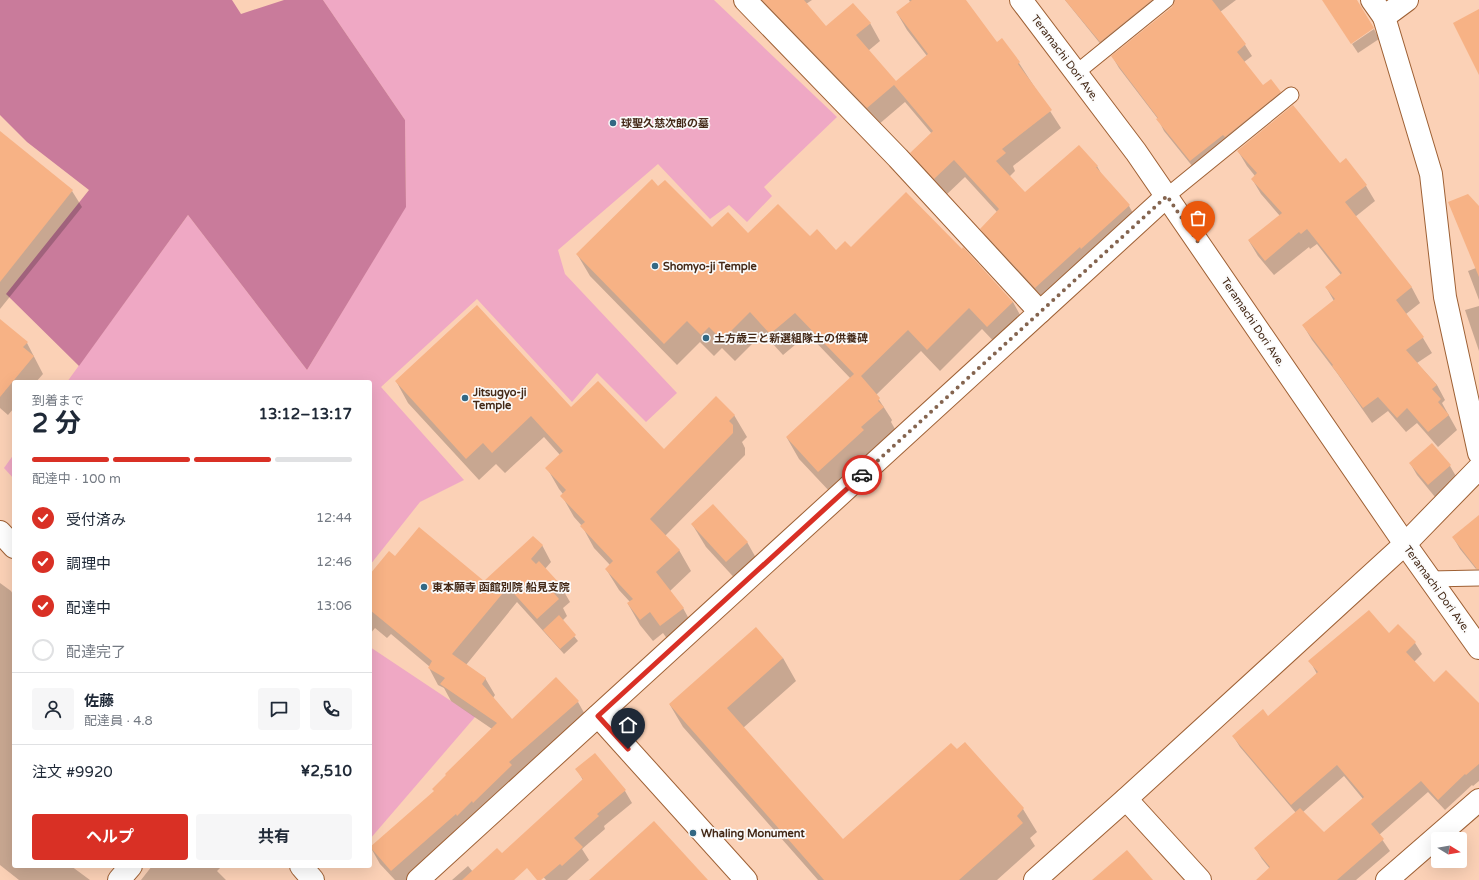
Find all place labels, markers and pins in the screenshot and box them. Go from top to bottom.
place label: 球聖久慈次郎の墓 [621,117,709,130]
marker: 球聖久慈次郎の墓 [608,118,618,128]
pin [1181,201,1215,242]
place label: Shomyo-ji Temple [663,260,757,274]
marker: Shomyo-ji Temple [650,261,660,271]
place label: 土方歳三と新選組隊士の供養碑 [714,332,868,345]
marker: 土方歳三と新選組隊士の供養碑 [701,333,711,343]
place label: Jitsugyo-ji Temple [472,386,527,413]
marker: Jitsugyo-ji Temple [460,393,470,403]
place label: 東本願寺 函館別院 船見支院 [432,581,570,594]
marker: 東本願寺 函館別院 船見支院 [419,582,429,592]
pin [611,708,645,749]
place label: Whaling Monument [701,827,805,841]
marker: Whaling Monument [688,828,698,838]

